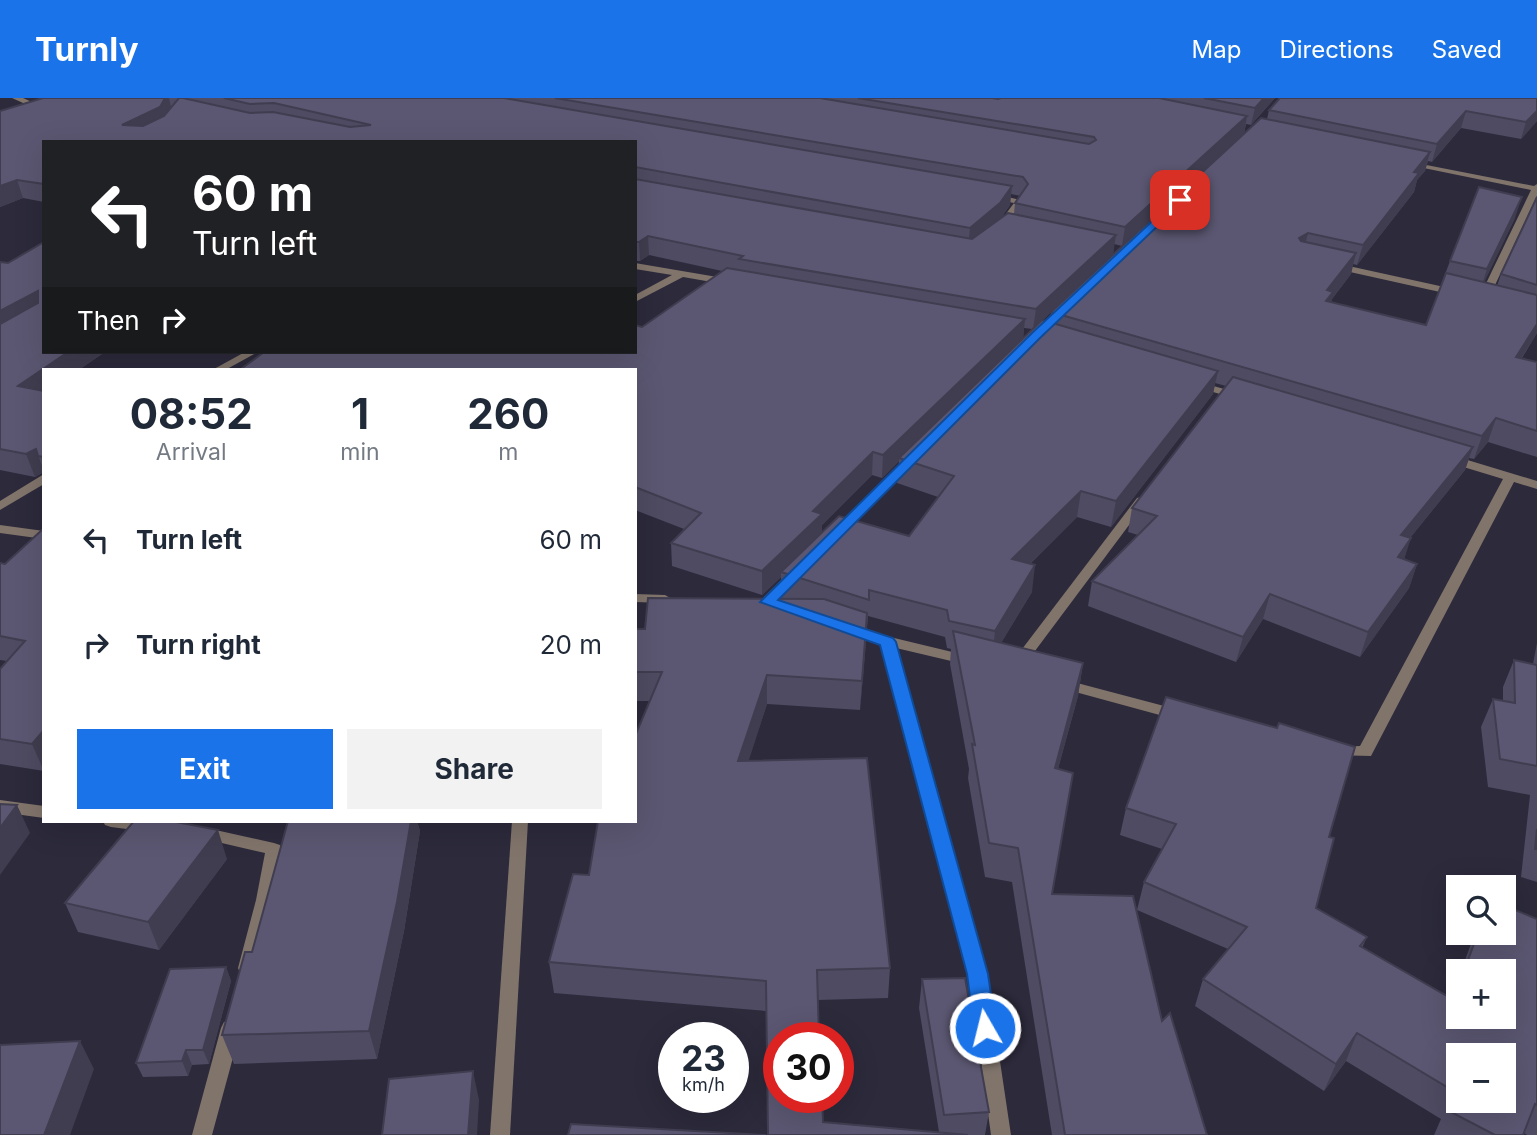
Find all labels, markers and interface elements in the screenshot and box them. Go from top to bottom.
text: Turnly [35,29,139,69]
text: Map [1192,35,1241,64]
text: Directions [1279,35,1394,64]
text: Saved [1432,35,1502,64]
text: 60 m [192,164,313,223]
icon: left [77,168,168,259]
pin [1150,170,1210,230]
icon: arrive [1161,181,1199,219]
text: Turn left [192,224,317,263]
icon: right [154,301,192,339]
text: Then [77,305,140,336]
text: 08:52 [130,388,253,439]
text: 1 [351,388,369,439]
text: 260 [467,388,549,439]
text: Arrival [156,438,227,466]
text: min [340,438,380,466]
text: m [498,438,518,466]
icon: left [77,521,115,559]
text: Turn left [136,524,242,555]
text: 60 m [539,524,602,555]
icon: right [77,626,115,664]
text: Turn right [136,629,261,660]
text: 20 m [540,629,602,660]
button: Exit [77,729,333,809]
button: Share [347,729,602,809]
map controls [1446,875,1516,1113]
button: search [1446,875,1516,945]
button: + [1446,959,1516,1029]
position arrow [948,991,1022,1065]
speed limit sign: 30 [763,1022,854,1113]
text: 23 [681,1037,726,1079]
button: − [1446,1043,1516,1113]
text: km/h [682,1074,725,1095]

